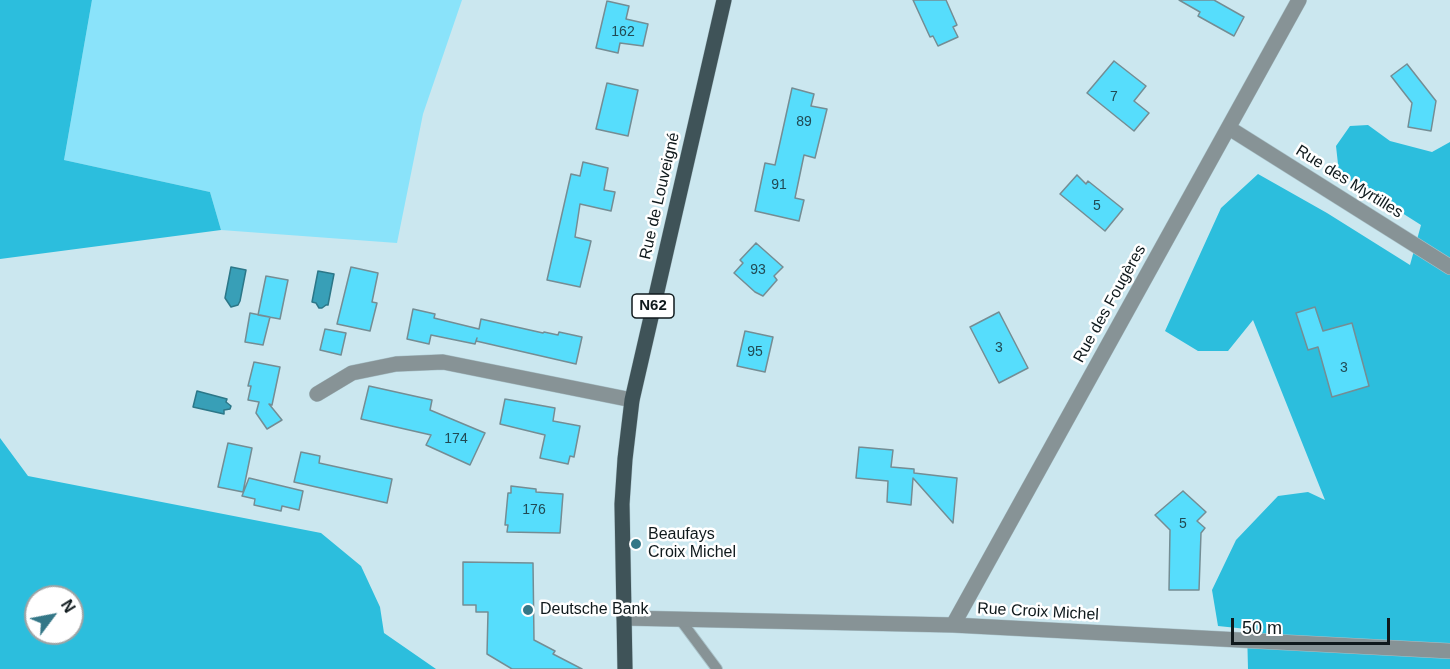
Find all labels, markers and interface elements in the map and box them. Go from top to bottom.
house number: 162 [611,24,635,40]
house number: 7 [1110,89,1118,105]
house number: 89 [796,114,812,130]
street label: Rue de Louveigné [636,131,684,261]
street label: Rue des Myrtilles [1292,141,1406,223]
house number: 91 [771,177,787,193]
house number: 5 [1093,198,1101,214]
street label: Rue des Fougères [1070,242,1150,366]
house number: 93 [750,262,766,278]
road number: N62 [632,294,674,318]
house number: 3 [995,340,1003,356]
house number: 95 [747,344,763,360]
house number: 3 [1340,360,1348,376]
house number: 174 [444,431,468,447]
house number: 176 [522,502,546,518]
house number: 5 [1179,516,1187,532]
place label: Beaufays Croix Michel [648,525,736,563]
marker: Beaufays Croix Michel [629,537,643,551]
north arrow [24,585,84,645]
text: N [58,597,78,616]
street label: Rue Croix Michel [977,599,1099,625]
place label: Deutsche Bank [540,600,649,620]
marker: Deutsche Bank [521,603,535,617]
scale bar [1234,606,1393,644]
text: 50 m [1242,618,1282,638]

